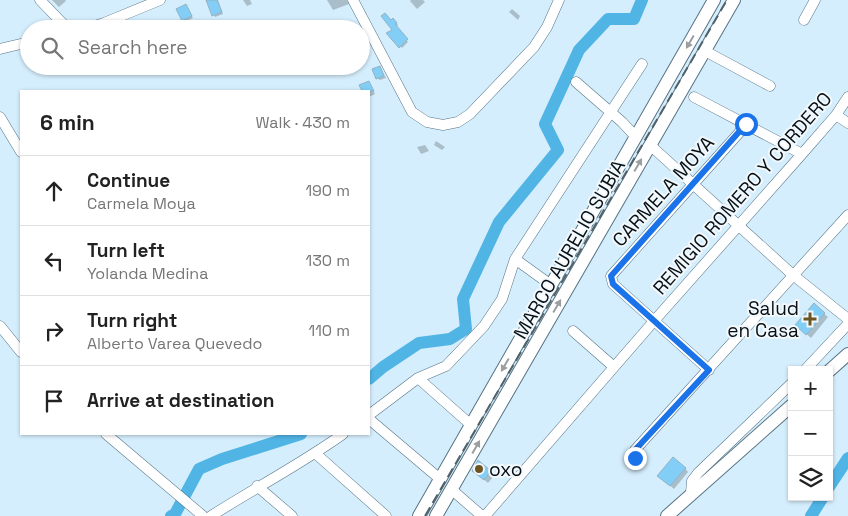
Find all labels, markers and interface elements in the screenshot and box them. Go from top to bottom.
search box [20,20,370,75]
icon: search [38,34,66,62]
text: Search here [78,35,188,60]
one-way arrow [686,35,694,50]
street label: REMIGIO ROMERO Y CORDERO [647,87,837,300]
text: 6 min [40,109,95,136]
text: Walk · 430 m [255,112,350,133]
route start [735,113,758,136]
street label: CARMELA MOYA [607,131,720,252]
street label: MARCO AURELIO SUBIA [508,155,631,343]
one-way arrow [634,159,643,172]
text: Continue [87,168,170,193]
icon: ahead [40,177,68,205]
text: 190 m [305,180,350,201]
text: Carmela Moya [87,193,196,214]
text: Turn left [87,238,165,263]
icon: left [40,247,68,275]
text: 130 m [306,250,350,271]
text: Yolanda Medina [87,263,208,284]
place label: Salud en Casa [727,296,799,343]
one-way arrow [553,299,561,314]
text: Turn right [87,308,177,333]
marker: Salud en Casa [803,312,817,326]
icon: right [40,317,68,345]
text: 110 m [308,320,350,341]
text: Alberto Varea Quevedo [87,333,262,354]
one-way arrow [501,358,509,373]
map controls [788,366,833,501]
button: + [788,366,833,411]
icon: arrive [40,387,68,415]
text: Arrive at destination [87,388,275,413]
button: − [788,411,833,456]
one-way arrow [471,440,480,453]
route end [624,447,647,470]
button: layers [788,456,833,501]
place label: oxo [489,457,523,482]
marker: oxo [473,463,485,475]

